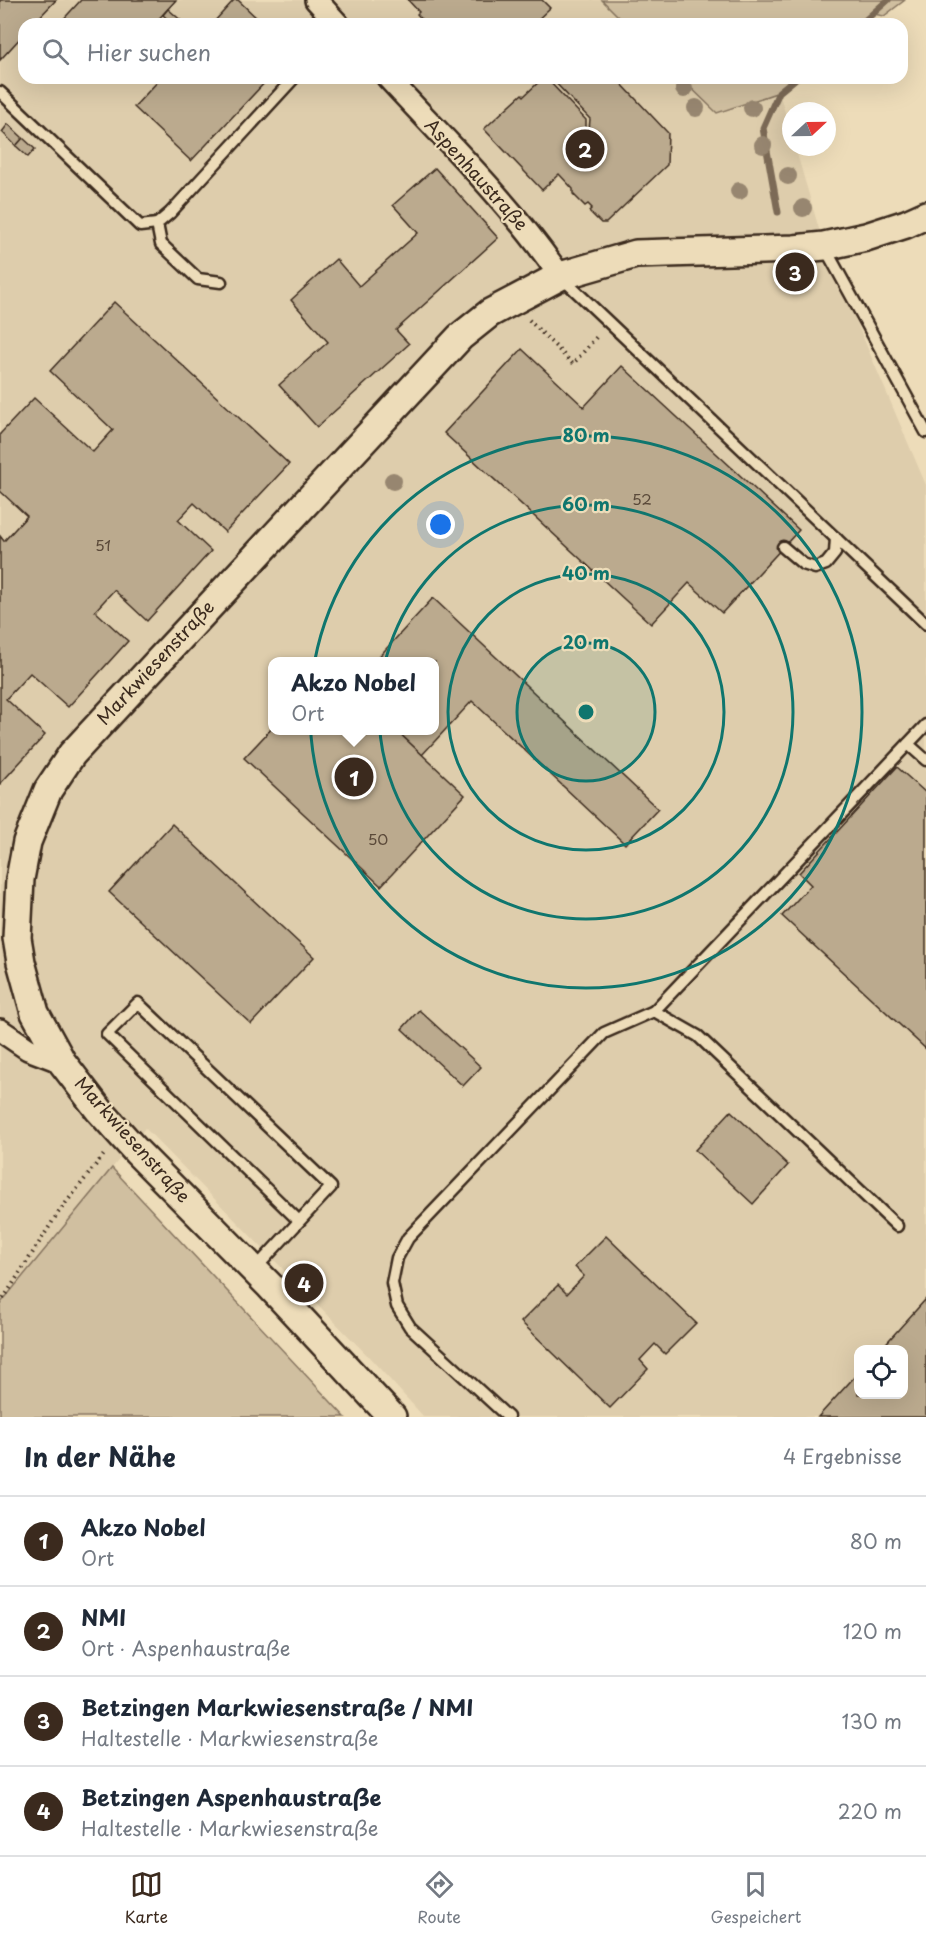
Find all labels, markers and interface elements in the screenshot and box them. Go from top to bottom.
search box [18,18,908,84]
icon: search [39,35,72,68]
text: Hier suchen [87,35,211,68]
north arrow [782,102,836,156]
street label: Aspenhaustraße [419,112,535,236]
pin: 2 [566,126,604,172]
pin: 3 [776,250,814,294]
text: 80 m [562,421,610,448]
house number: 52 [632,487,652,510]
text: 60 m [562,490,610,517]
your location [426,510,455,539]
house number: 51 [95,533,111,556]
text: 40 m [562,559,610,586]
street label: Markwiesenstraße [90,594,220,730]
text: 20 m [563,628,609,655]
popup [268,657,439,735]
text: Akzo Nobel [291,665,416,698]
text: Ort [291,698,325,728]
centre of rings [576,702,596,722]
pin: 1 [334,754,374,800]
house number: 50 [368,827,388,850]
street label: Markwiesenstraße [69,1070,197,1208]
pin: 4 [284,1260,324,1306]
map controls [854,1345,908,1399]
button: locate [854,1345,908,1399]
text: In der Nähe [24,1437,176,1476]
text: 4 Ergebnisse [783,1441,902,1471]
text: Akzo Nobel [81,1510,206,1543]
text: 1 [39,1526,48,1556]
text: 80 m [850,1526,902,1556]
text: Ort [81,1543,114,1573]
text: NMI [81,1600,126,1633]
text: 2 [36,1616,51,1646]
text: 120 m [843,1616,902,1646]
text: Ort · Aspenhaustraße [81,1633,290,1663]
text: Betzingen Markwiesenstraße / NMI [81,1690,473,1723]
text: 3 [37,1706,50,1736]
text: 130 m [842,1706,902,1736]
text: Haltestelle · Markwiesenstraße [81,1723,378,1753]
text: Betzingen Aspenhaustraße [81,1780,382,1813]
text: 4 [37,1796,50,1826]
text: 220 m [838,1796,902,1826]
text: Haltestelle · Markwiesenstraße [81,1813,378,1843]
tab: Karte [125,1868,168,1928]
tab: Route [417,1868,461,1928]
tab: Gespeichert [710,1868,801,1928]

